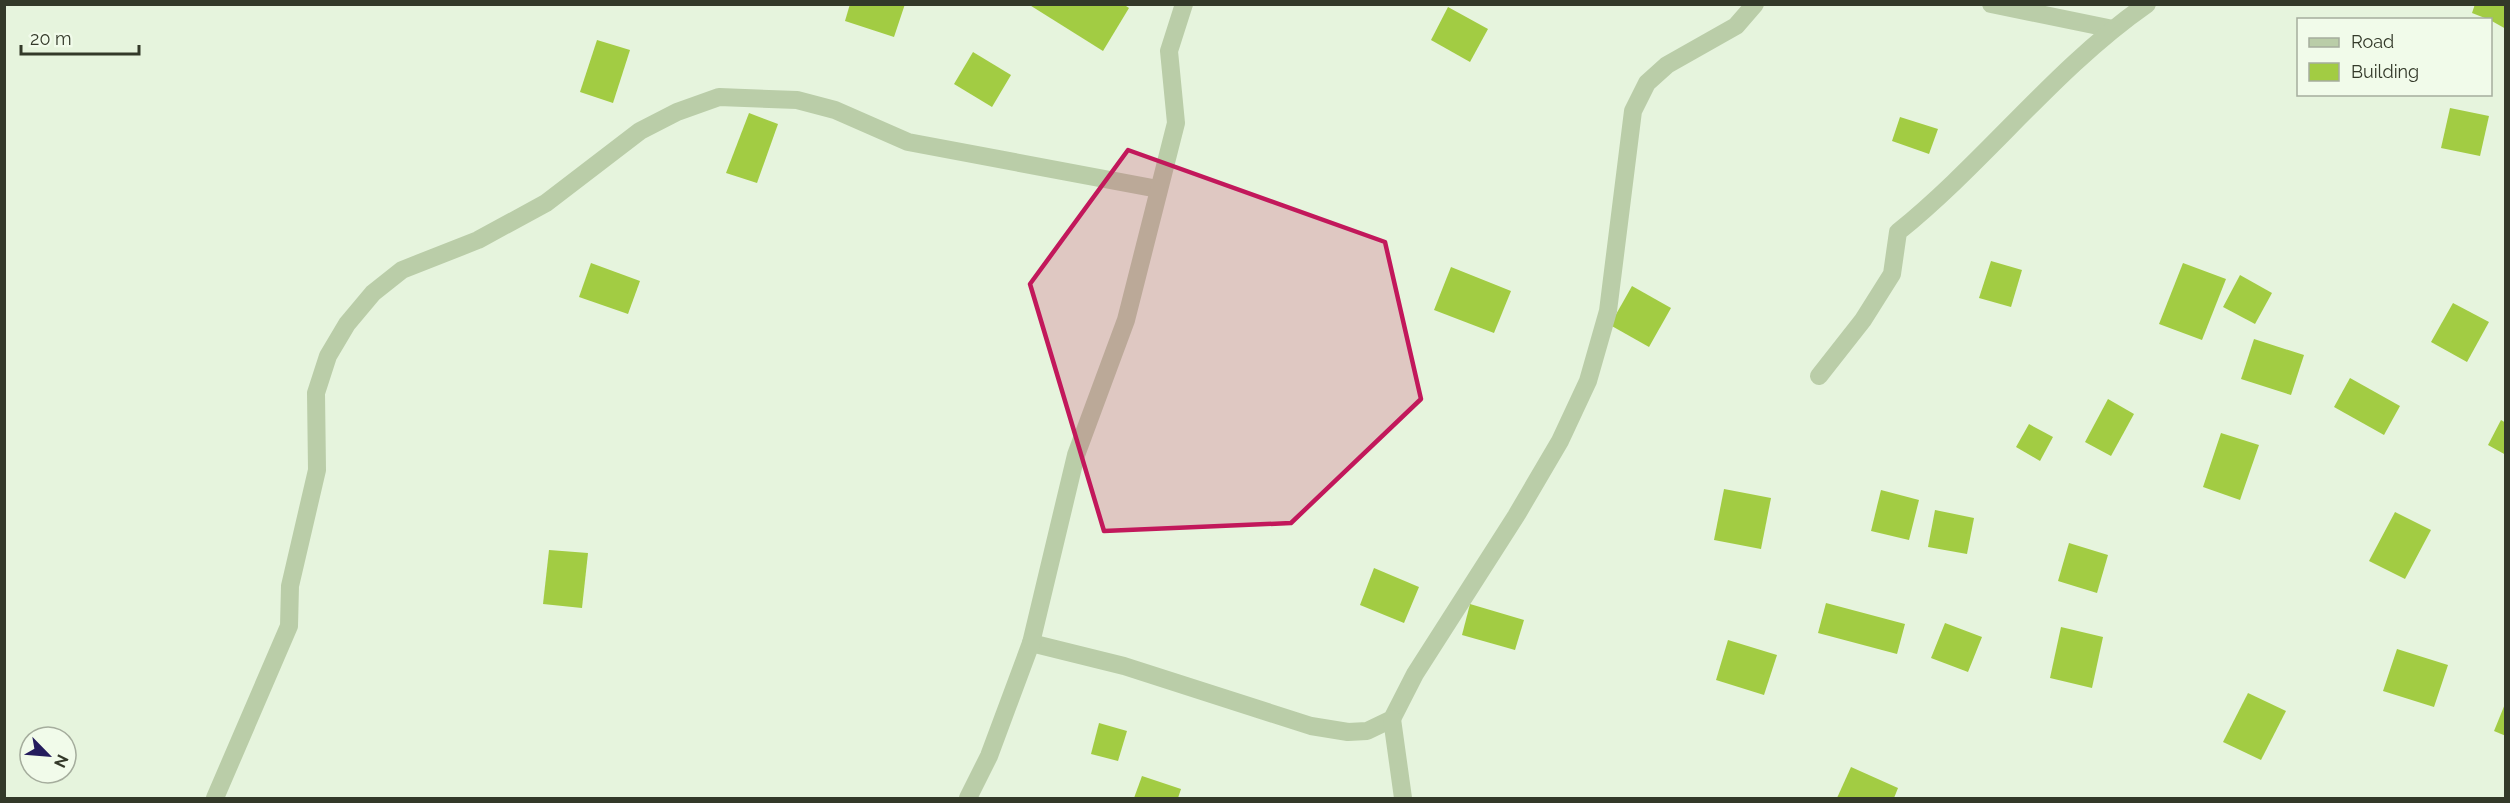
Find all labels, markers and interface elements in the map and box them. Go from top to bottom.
scale bar [21,18,140,56]
legend [2297,18,2492,96]
text: 20 m [30,28,72,49]
text: Road [2351,31,2394,52]
text: Building [2351,61,2419,82]
north arrow [18,725,78,785]
text: N [50,752,72,771]

